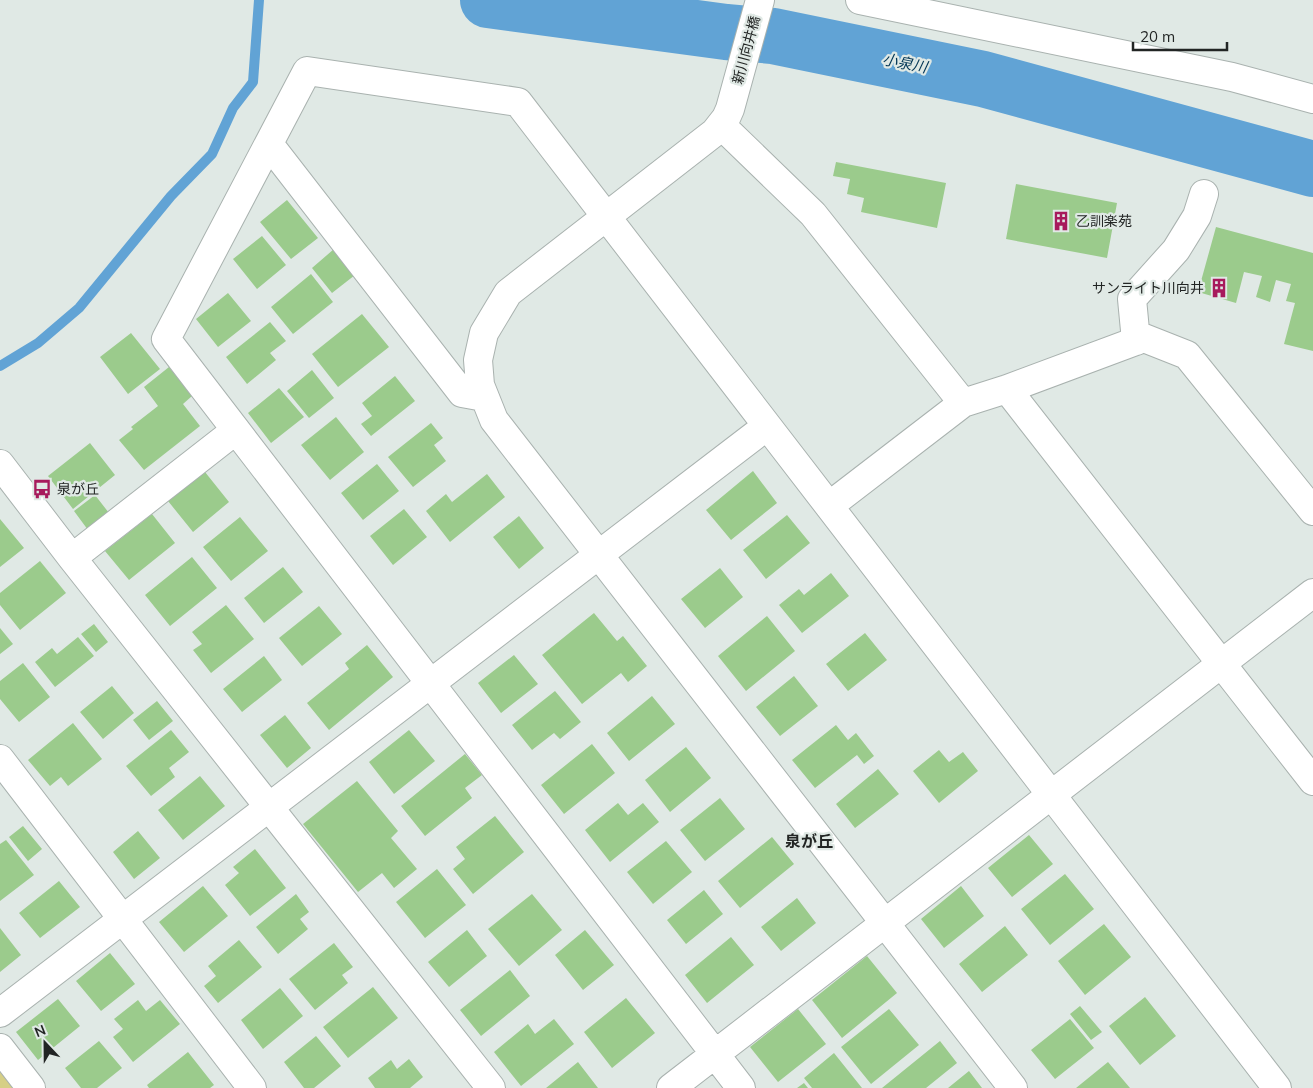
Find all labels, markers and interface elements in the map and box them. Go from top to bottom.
street label: 新川向井橋 [728,14,764,86]
scale bar [1133,20,1227,52]
text: 20 m [1140,27,1175,46]
water label: 小泉川 [881,49,931,77]
building icon: 乙訓楽苑 [1050,210,1072,232]
place label: 乙訓楽苑 [1076,212,1132,230]
building icon: サンライト川向井 [1208,277,1230,299]
place label: サンライト川向井 [1092,279,1204,297]
bus stop icon: 泉が丘 [31,478,53,500]
place label: 泉が丘 [57,480,99,498]
district label: 泉が丘 [785,831,833,851]
north arrow [20,1018,70,1068]
text: N [32,1021,48,1041]

